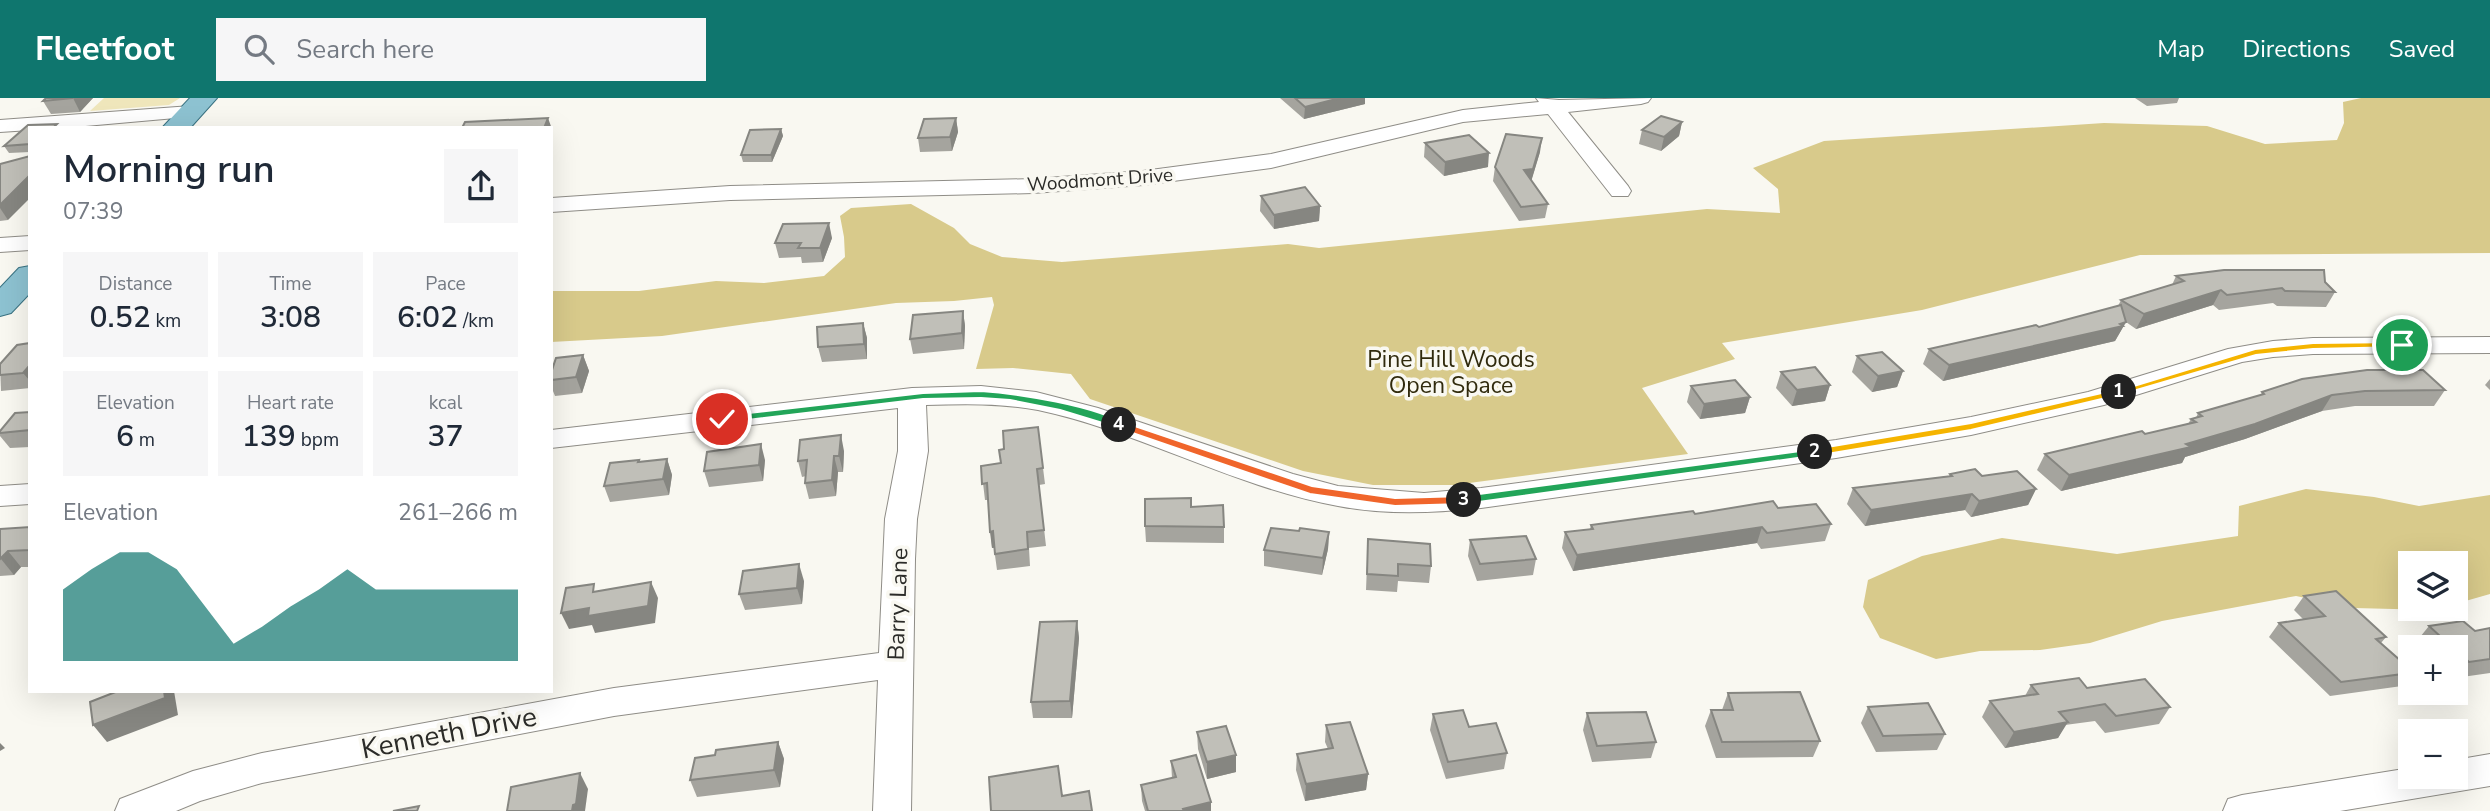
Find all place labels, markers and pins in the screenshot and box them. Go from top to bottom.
pin [2372,315,2432,375]
pin: 1 [2102,374,2136,410]
pin [692,389,752,449]
pin: 4 [1102,408,1136,442]
pin: 2 [1798,434,1832,470]
pin: 3 [1446,482,1482,518]

